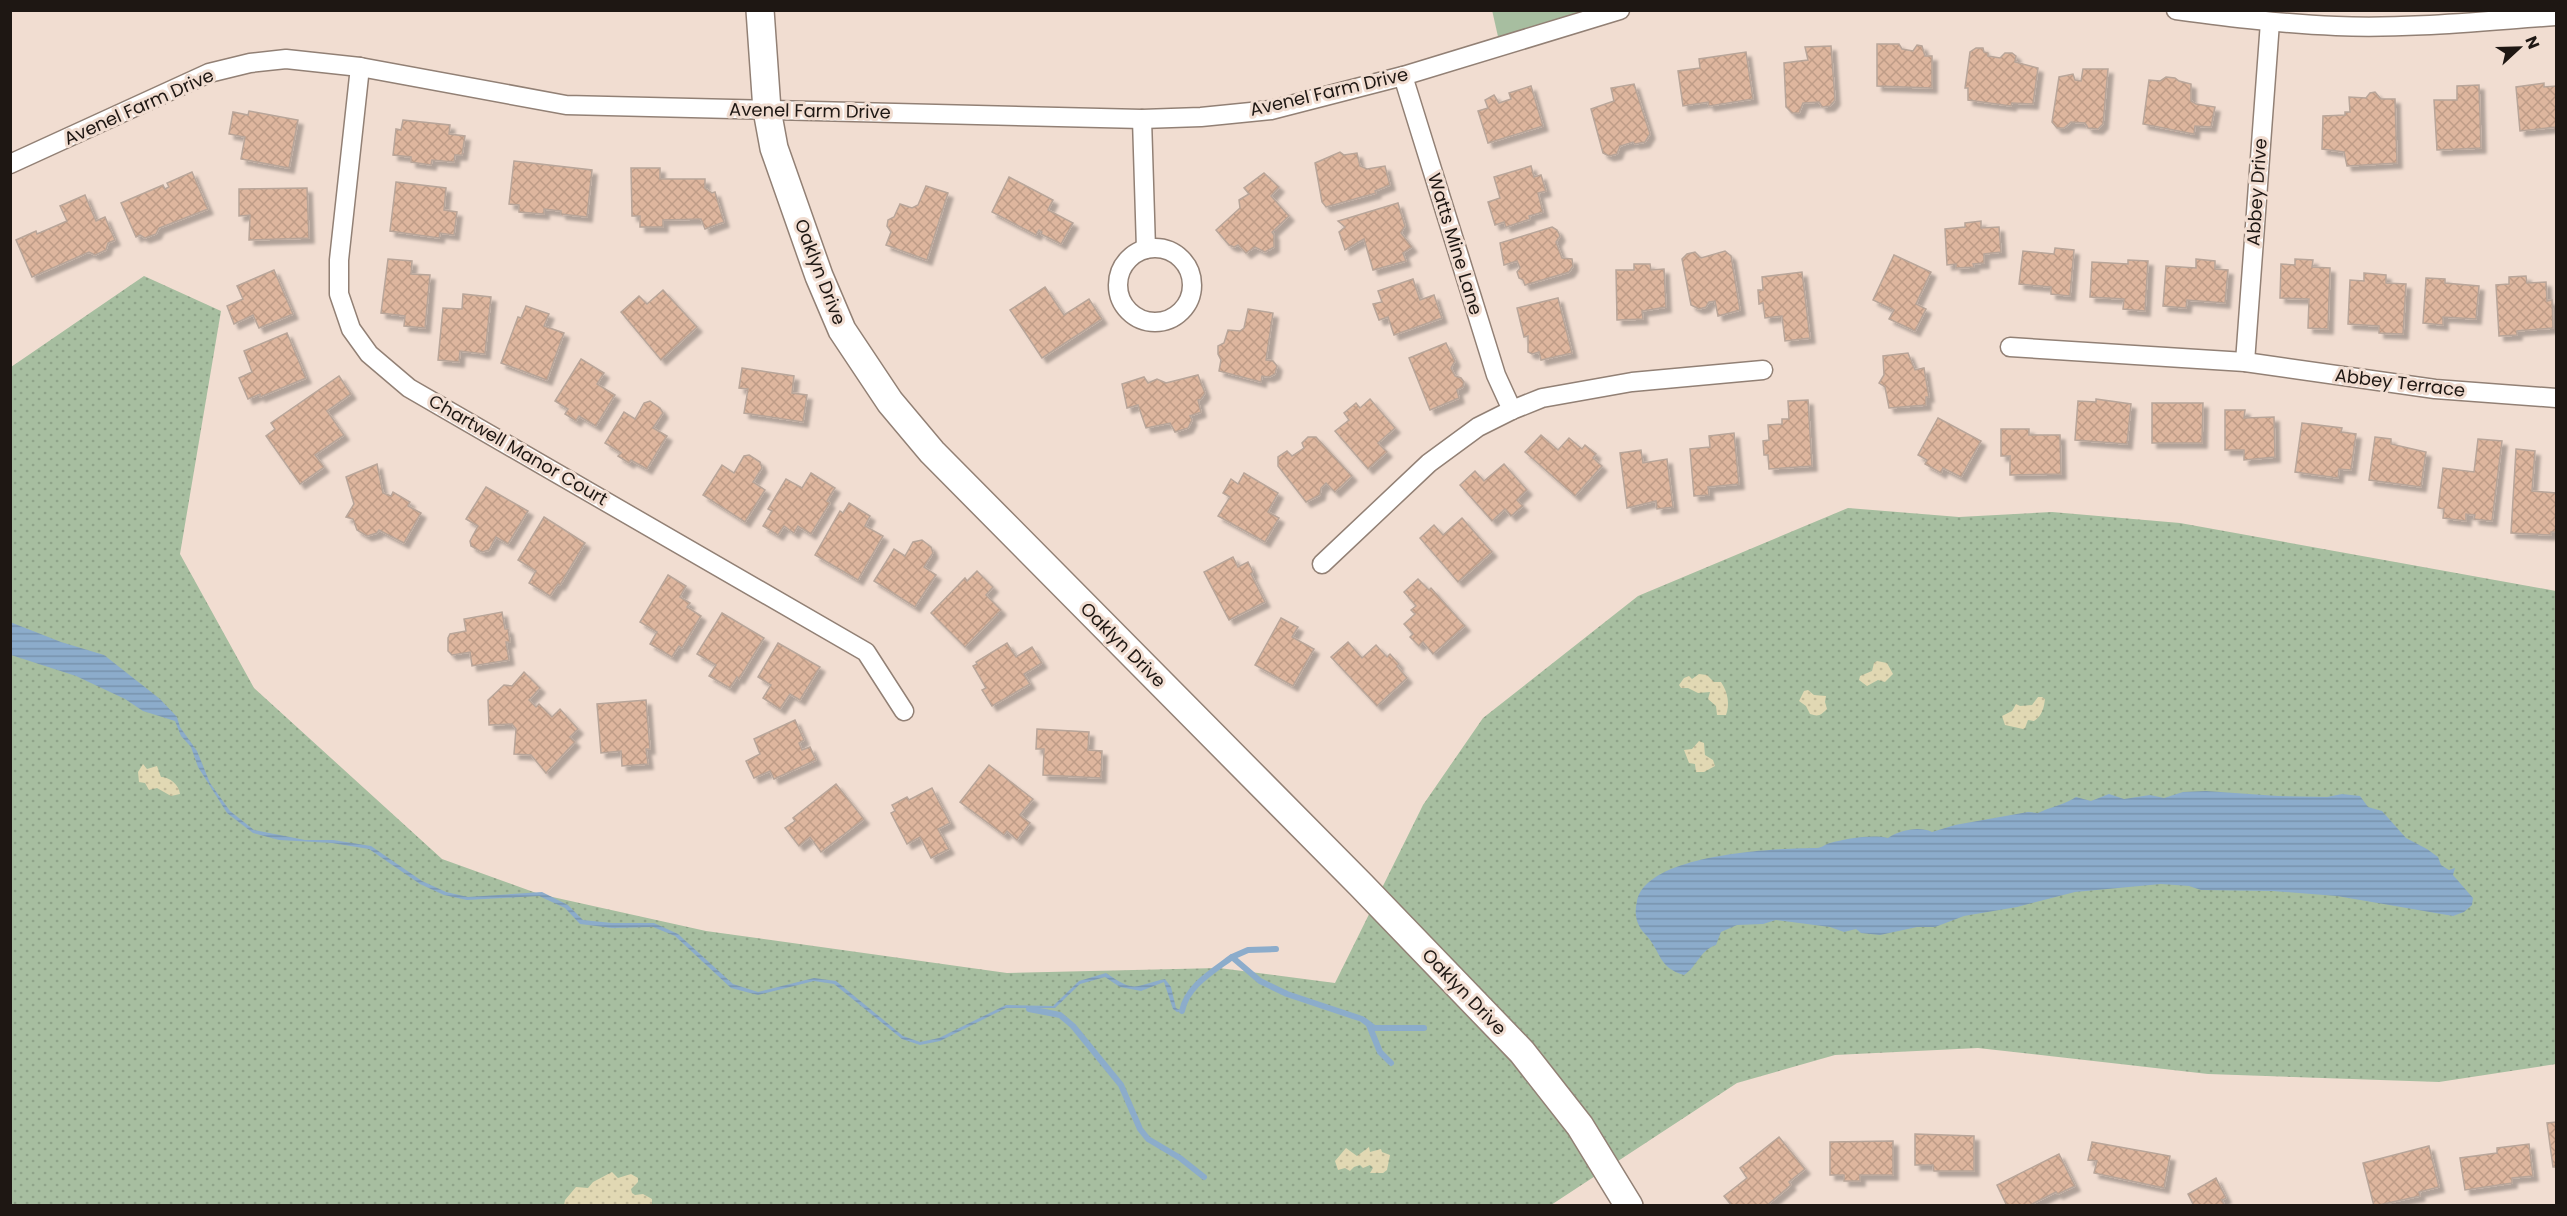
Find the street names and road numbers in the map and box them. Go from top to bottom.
street label: Avenel Farm Drive [1247,61,1410,122]
street label: Avenel Farm Drive [60,62,218,151]
street label: Avenel Farm Drive [729,97,891,124]
street label: Abbey Drive [2240,137,2273,247]
street label: Watts Mine Lane [1422,170,1489,318]
street label: Oaklyn Drive [789,215,852,328]
street label: Abbey Terrace [2333,362,2467,403]
street label: Chartwell Manor Court [424,388,612,511]
street label: Oaklyn Drive [1075,596,1172,693]
street label: Oaklyn Drive [1417,943,1512,1040]

